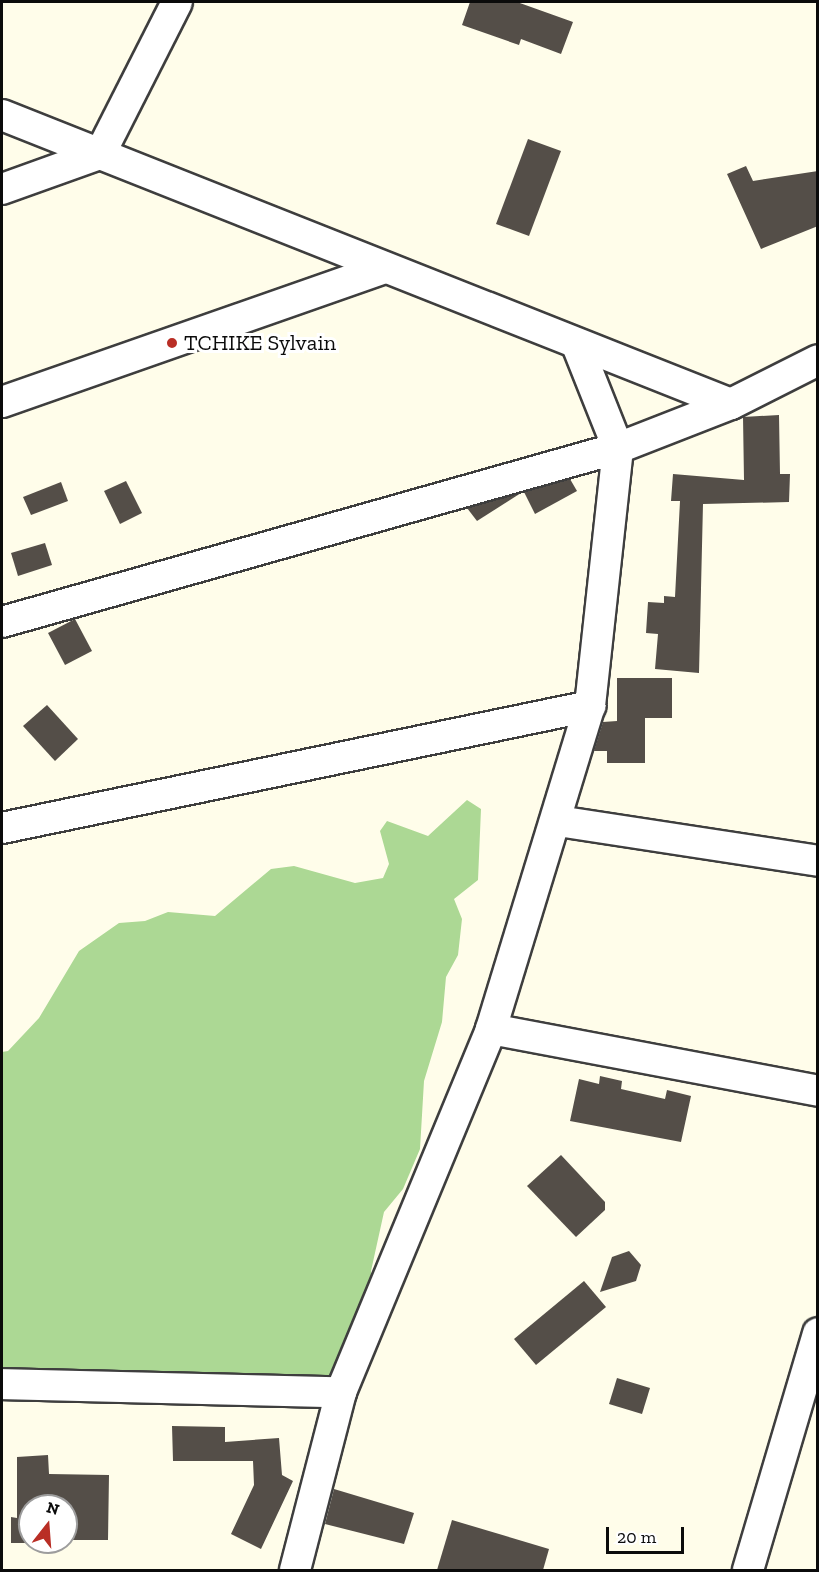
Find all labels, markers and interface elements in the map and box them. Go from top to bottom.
place label: TCHIKE Sylvain [184,330,336,356]
marker: TCHIKE Sylvain [165,336,179,350]
north arrow [18,1494,78,1554]
text: N [44,1497,61,1519]
scale bar [609,1515,687,1553]
text: 20 m [617,1526,656,1548]

